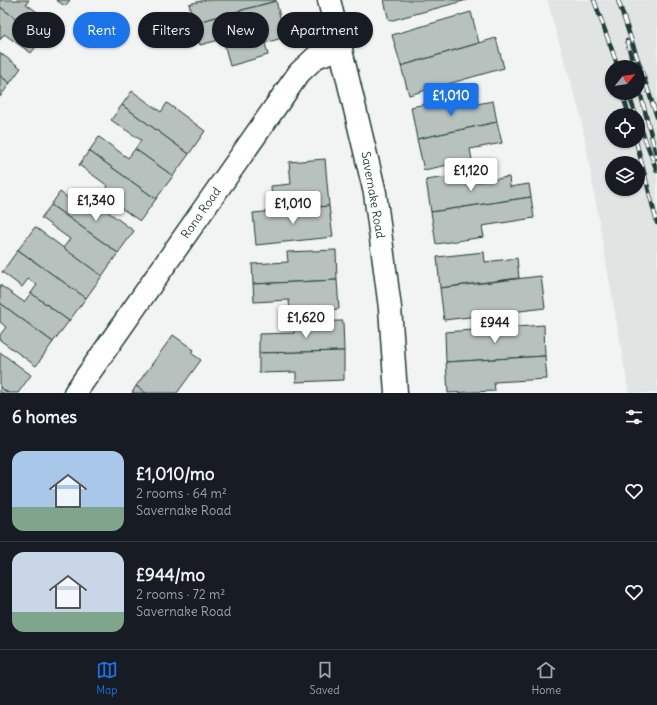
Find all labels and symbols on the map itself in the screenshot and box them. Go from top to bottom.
north arrow [605,60,645,100]
pin: £1,010 [418,83,484,117]
street label: Savernake Road [358,150,389,240]
pin: £1,120 [438,158,504,192]
street label: Rona Road [178,184,224,241]
pin: £1,340 [63,188,129,222]
pin: £1,010 [260,191,326,225]
pin: £1,620 [273,305,339,339]
pin: £944 [471,310,519,344]

